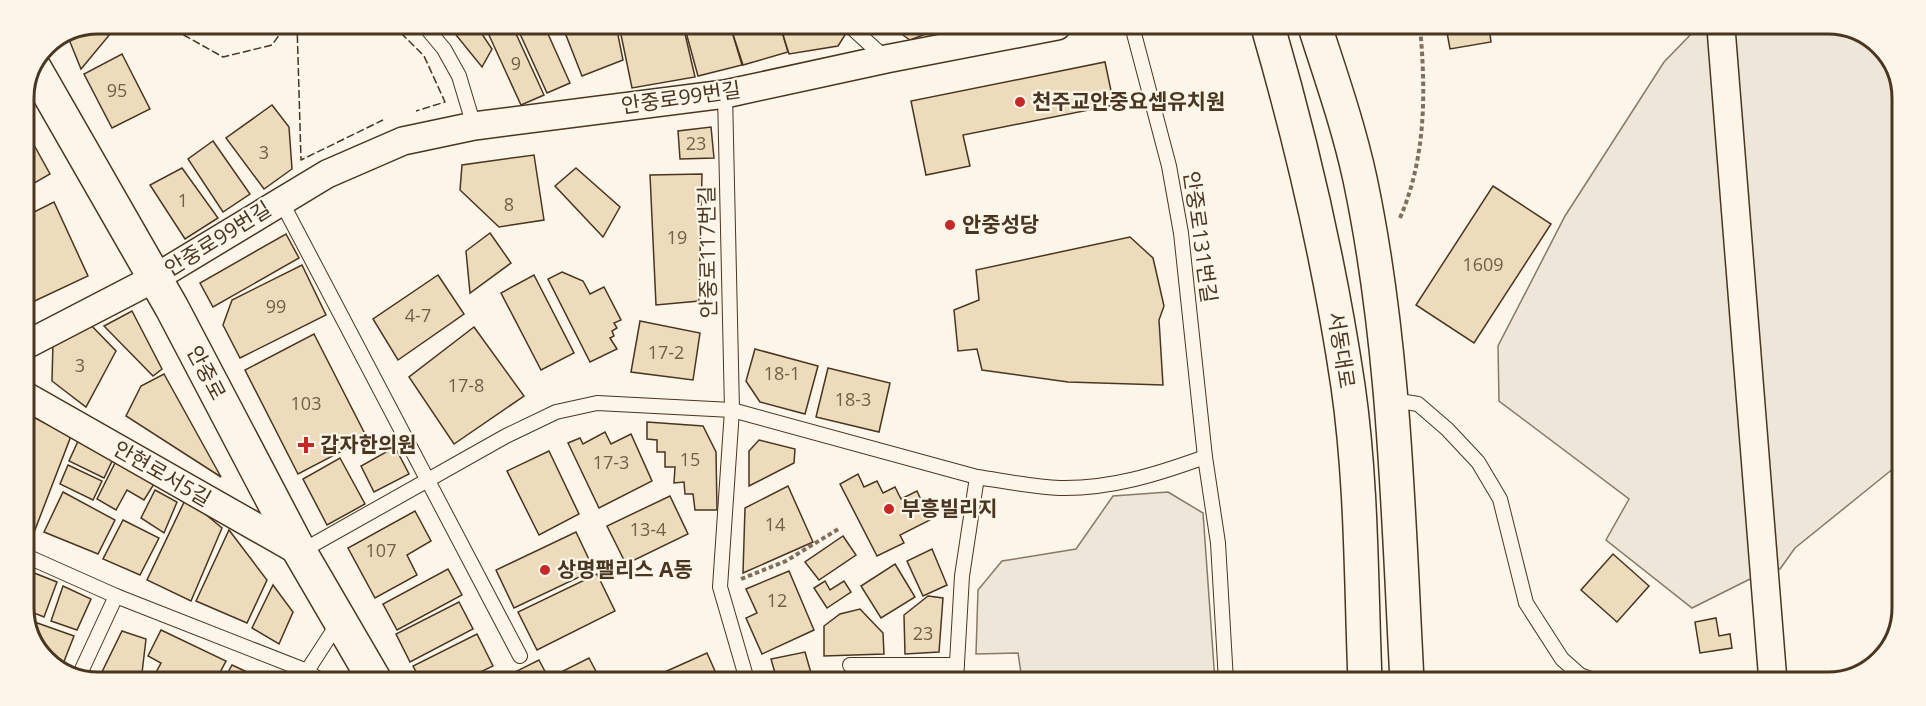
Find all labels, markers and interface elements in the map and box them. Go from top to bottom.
house number: 9 [511,51,521,75]
street label: 안중로99번길 [619,75,743,119]
house number: 95 [107,78,127,102]
place label: 천주교안중요셉유치원 [1032,87,1225,115]
marker: 천주교안중요셉유치원 [1013,95,1027,109]
house number: 23 [686,131,706,155]
house number: 3 [259,140,269,164]
street label: 안중로131번길 [1178,169,1224,304]
street label: 안중로117번길 [692,185,722,319]
house number: 1 [178,188,188,212]
house number: 8 [504,192,514,216]
street label: 안중로99번길 [159,194,276,282]
place label: 안중성당 [962,210,1039,238]
marker: 안중성당 [943,218,957,232]
house number: 19 [667,225,687,249]
house number: 1609 [1462,252,1504,276]
house number: 99 [266,294,286,318]
house number: 4-7 [405,303,431,327]
street label: 서동대로 [1322,309,1362,390]
street label: 안중로 [181,340,233,405]
house number: 17-2 [648,340,684,364]
house number: 3 [75,353,85,377]
house number: 18-1 [764,361,800,385]
house number: 17-8 [448,373,484,397]
house number: 18-3 [835,387,871,411]
house number: 103 [291,391,321,415]
place label: 갑자한의원 [320,430,417,458]
street label: 안현로서5길 [108,434,217,512]
marker: 갑자한의원 [297,436,315,454]
house number: 15 [680,447,700,471]
house number: 17-3 [593,450,629,474]
place label: 부흥빌리지 [901,494,998,522]
marker: 부흥빌리지 [882,502,896,516]
house number: 14 [765,512,785,536]
house number: 13-4 [630,517,666,541]
house number: 107 [366,538,396,562]
place label: 상명팰리스 A동 [557,555,693,583]
marker: 상명팰리스 A동 [538,563,552,577]
house number: 12 [767,588,787,612]
house number: 23 [913,621,933,645]

